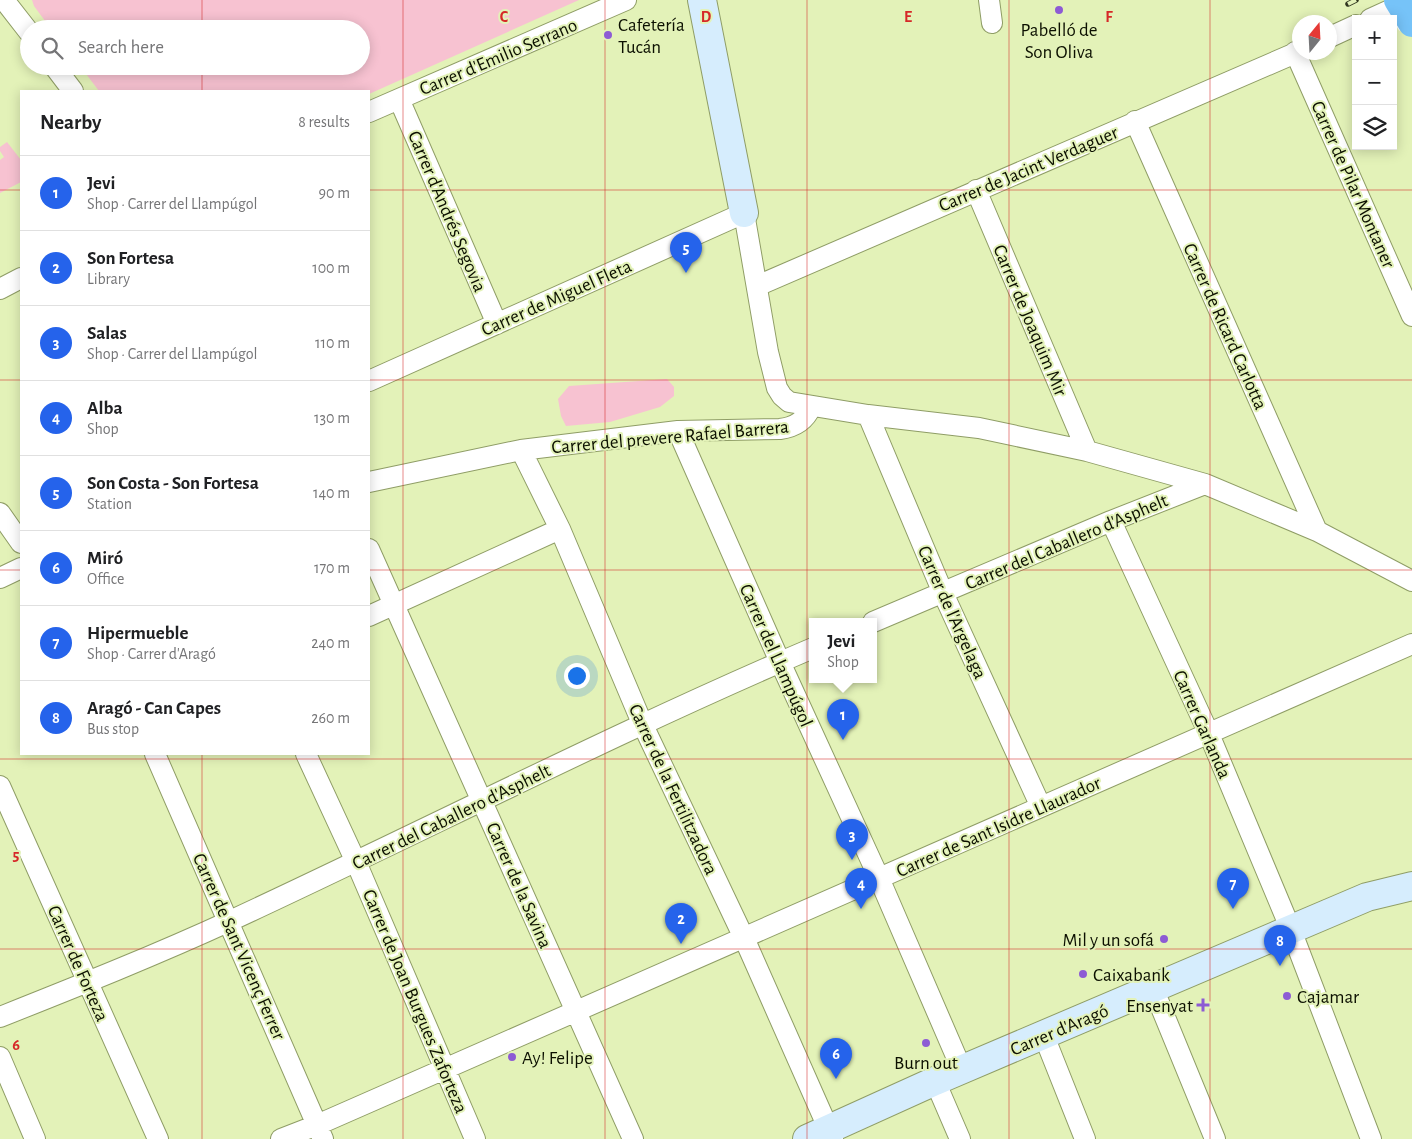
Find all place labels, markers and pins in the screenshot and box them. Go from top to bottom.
marker: Pabelló de Son Oliva [1053,4,1065,16]
place label: Cafetería Tucán [618,16,685,57]
place label: Pabelló de Son Oliva [1020,21,1098,62]
marker: Cafetería Tucán [602,29,614,41]
pin: 5 [670,232,702,273]
pin: 1 [827,699,859,740]
pin: 3 [836,819,868,860]
pin: 4 [845,868,877,909]
pin: 7 [1217,868,1249,909]
pin: 2 [665,903,697,944]
pin: 8 [1264,925,1296,966]
place label: Mil y un sofá [1063,931,1154,950]
marker: Mil y un sofá [1158,933,1170,945]
place label: Caixabank [1093,966,1170,985]
marker: Caixabank [1077,968,1089,980]
place label: Cajamar [1297,988,1359,1007]
marker: Cajamar [1281,990,1293,1002]
place label: Ensenyat [1126,997,1193,1016]
marker: Ensenyat [1197,999,1209,1011]
marker: Burn out [920,1037,932,1049]
pin: 6 [820,1038,852,1079]
place label: Ay! Felipe [522,1049,593,1068]
marker: Ay! Felipe [506,1051,518,1063]
place label: Burn out [894,1054,958,1073]

